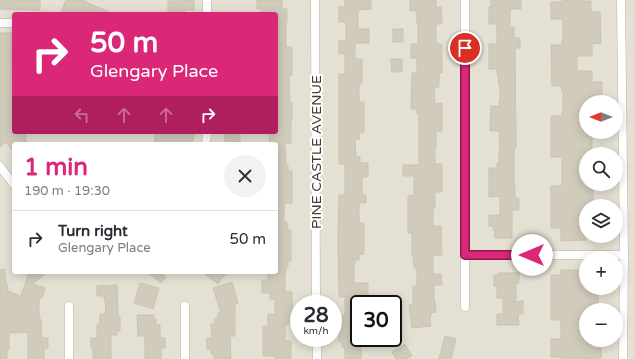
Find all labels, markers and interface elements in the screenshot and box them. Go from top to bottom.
text: 50 m [90,26,158,60]
icon: right [24,28,76,80]
pin [448,31,482,65]
icon: arrive [454,37,476,59]
text: Glengary Place [90,60,218,82]
street label: PINE CASTLE AVENUE [308,75,325,229]
north arrow [579,95,623,139]
map controls [579,95,623,347]
icon: left [71,104,93,126]
icon: ahead [113,104,135,126]
icon: ahead [155,104,177,126]
icon: right [197,104,219,126]
button: search [579,147,623,191]
text: 1 min [24,153,88,182]
button: close [224,155,266,197]
text: 190 m · 19:30 [24,183,110,199]
button: layers [579,199,623,243]
text: Turn right [58,222,128,240]
icon: right [24,228,46,250]
text: 50 m [229,230,266,248]
position arrow [511,234,553,276]
text: Glengary Place [58,240,151,256]
button: + [579,251,623,295]
speed limit sign: 30 [350,295,402,347]
button: − [579,303,623,347]
text: 28 [303,304,329,328]
text: km/h [303,325,329,337]

